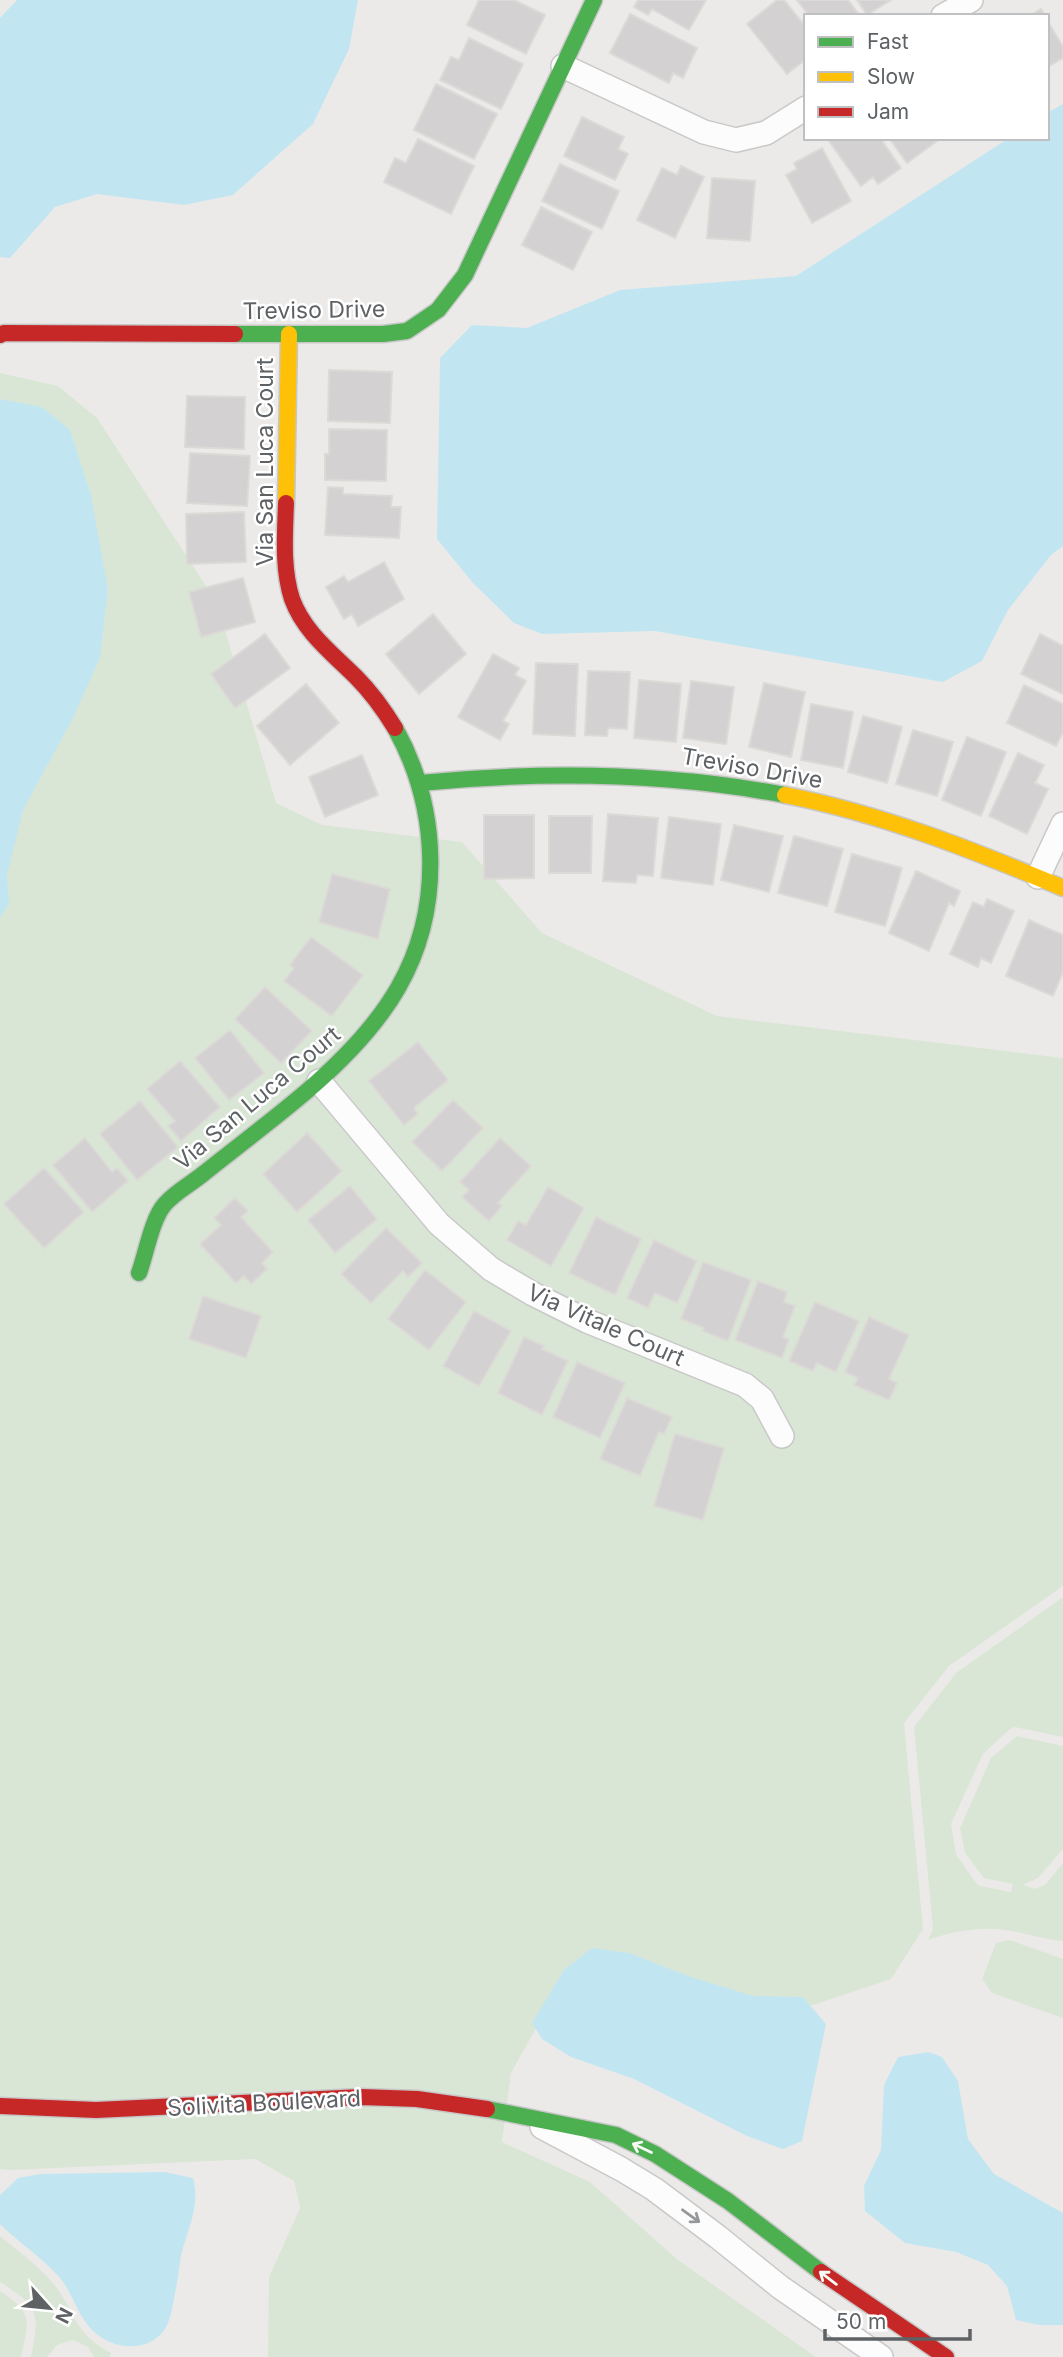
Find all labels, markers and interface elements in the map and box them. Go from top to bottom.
legend [804,14,1049,140]
text: Fast [867,29,909,54]
text: Slow [867,64,915,89]
text: Jam [867,99,909,124]
street label: Treviso Drive [242,295,386,325]
street label: Via San Luca Court [251,357,279,566]
street label: Treviso Drive [679,742,825,794]
street label: Via San Luca Court [168,1020,346,1176]
street label: Via Vitale Court [523,1278,689,1372]
street label: Solivita Boulevard [166,2084,362,2122]
one-way arrow [632,2140,653,2154]
one-way arrow [681,2208,700,2223]
one-way arrow [819,2271,838,2285]
north arrow [14,2273,84,2343]
scale bar [825,2298,970,2342]
text: N [50,2304,77,2327]
text: 50 m [836,2309,886,2334]

